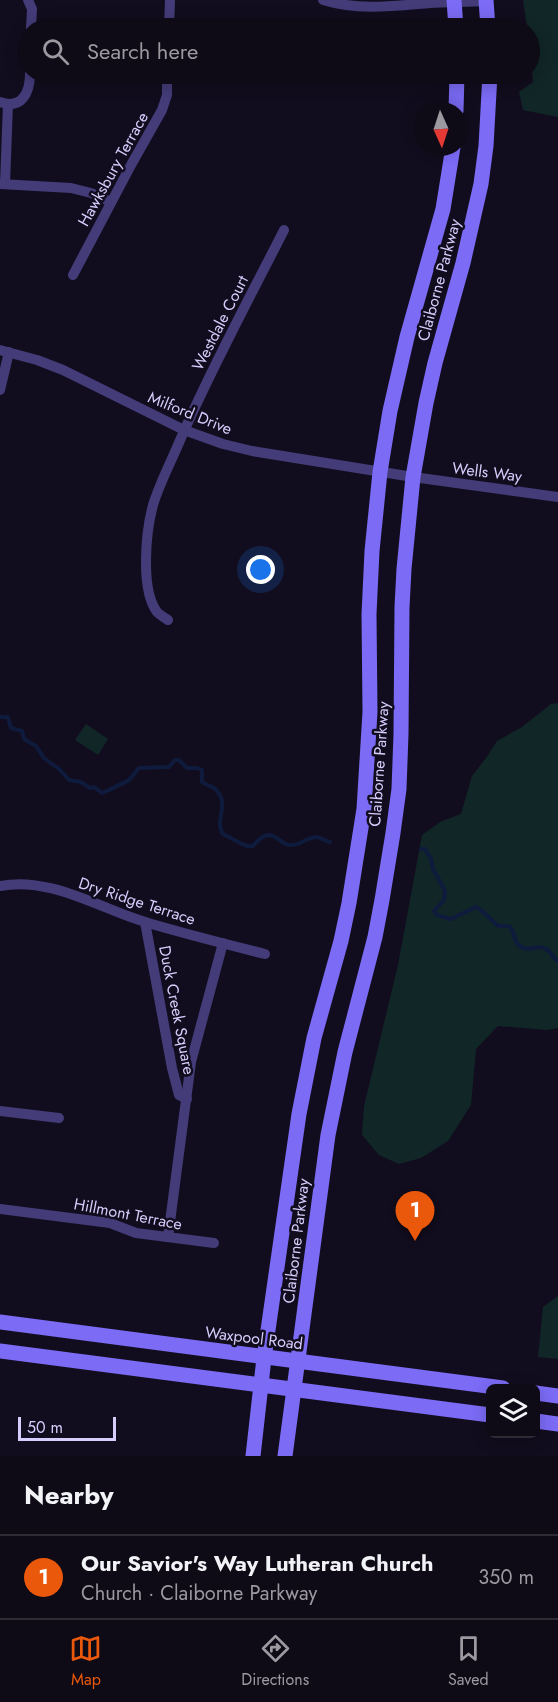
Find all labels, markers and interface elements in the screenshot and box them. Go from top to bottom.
search box [18,18,540,84]
icon: search [39,35,72,68]
text: Search here [87,35,198,67]
north arrow [414,102,468,156]
street label: Hawksbury Terrace [72,108,154,230]
street label: Claiborne Parkway [412,215,467,344]
street label: Westdale Court [186,271,254,375]
street label: Milford Drive [144,386,236,440]
street label: Wells Way [451,456,524,488]
your location [246,555,275,584]
street label: Claiborne Parkway [363,700,395,827]
street label: Dry Ridge Terrace [76,871,198,931]
street label: Duck Creek Square [153,944,201,1076]
street label: Claiborne Parkway [277,1176,315,1305]
street label: Hillmont Terrace [72,1192,184,1236]
pin: 1 [396,1192,434,1241]
street label: Waxpool Road [204,1321,304,1355]
map controls [486,1384,540,1438]
button: layers [486,1384,540,1438]
scale bar [18,1414,116,1442]
text: 50 m [27,1416,63,1439]
text: Nearby [24,1476,113,1514]
text: Our Savior's Way Lutheran Church [81,1547,434,1579]
text: 1 [38,1563,49,1592]
text: 350 m [478,1563,534,1592]
text: Church · Claiborne Parkway [81,1579,317,1608]
tab: Map [69,1632,102,1691]
tab: Directions [241,1632,309,1691]
tab: Saved [448,1632,489,1691]

